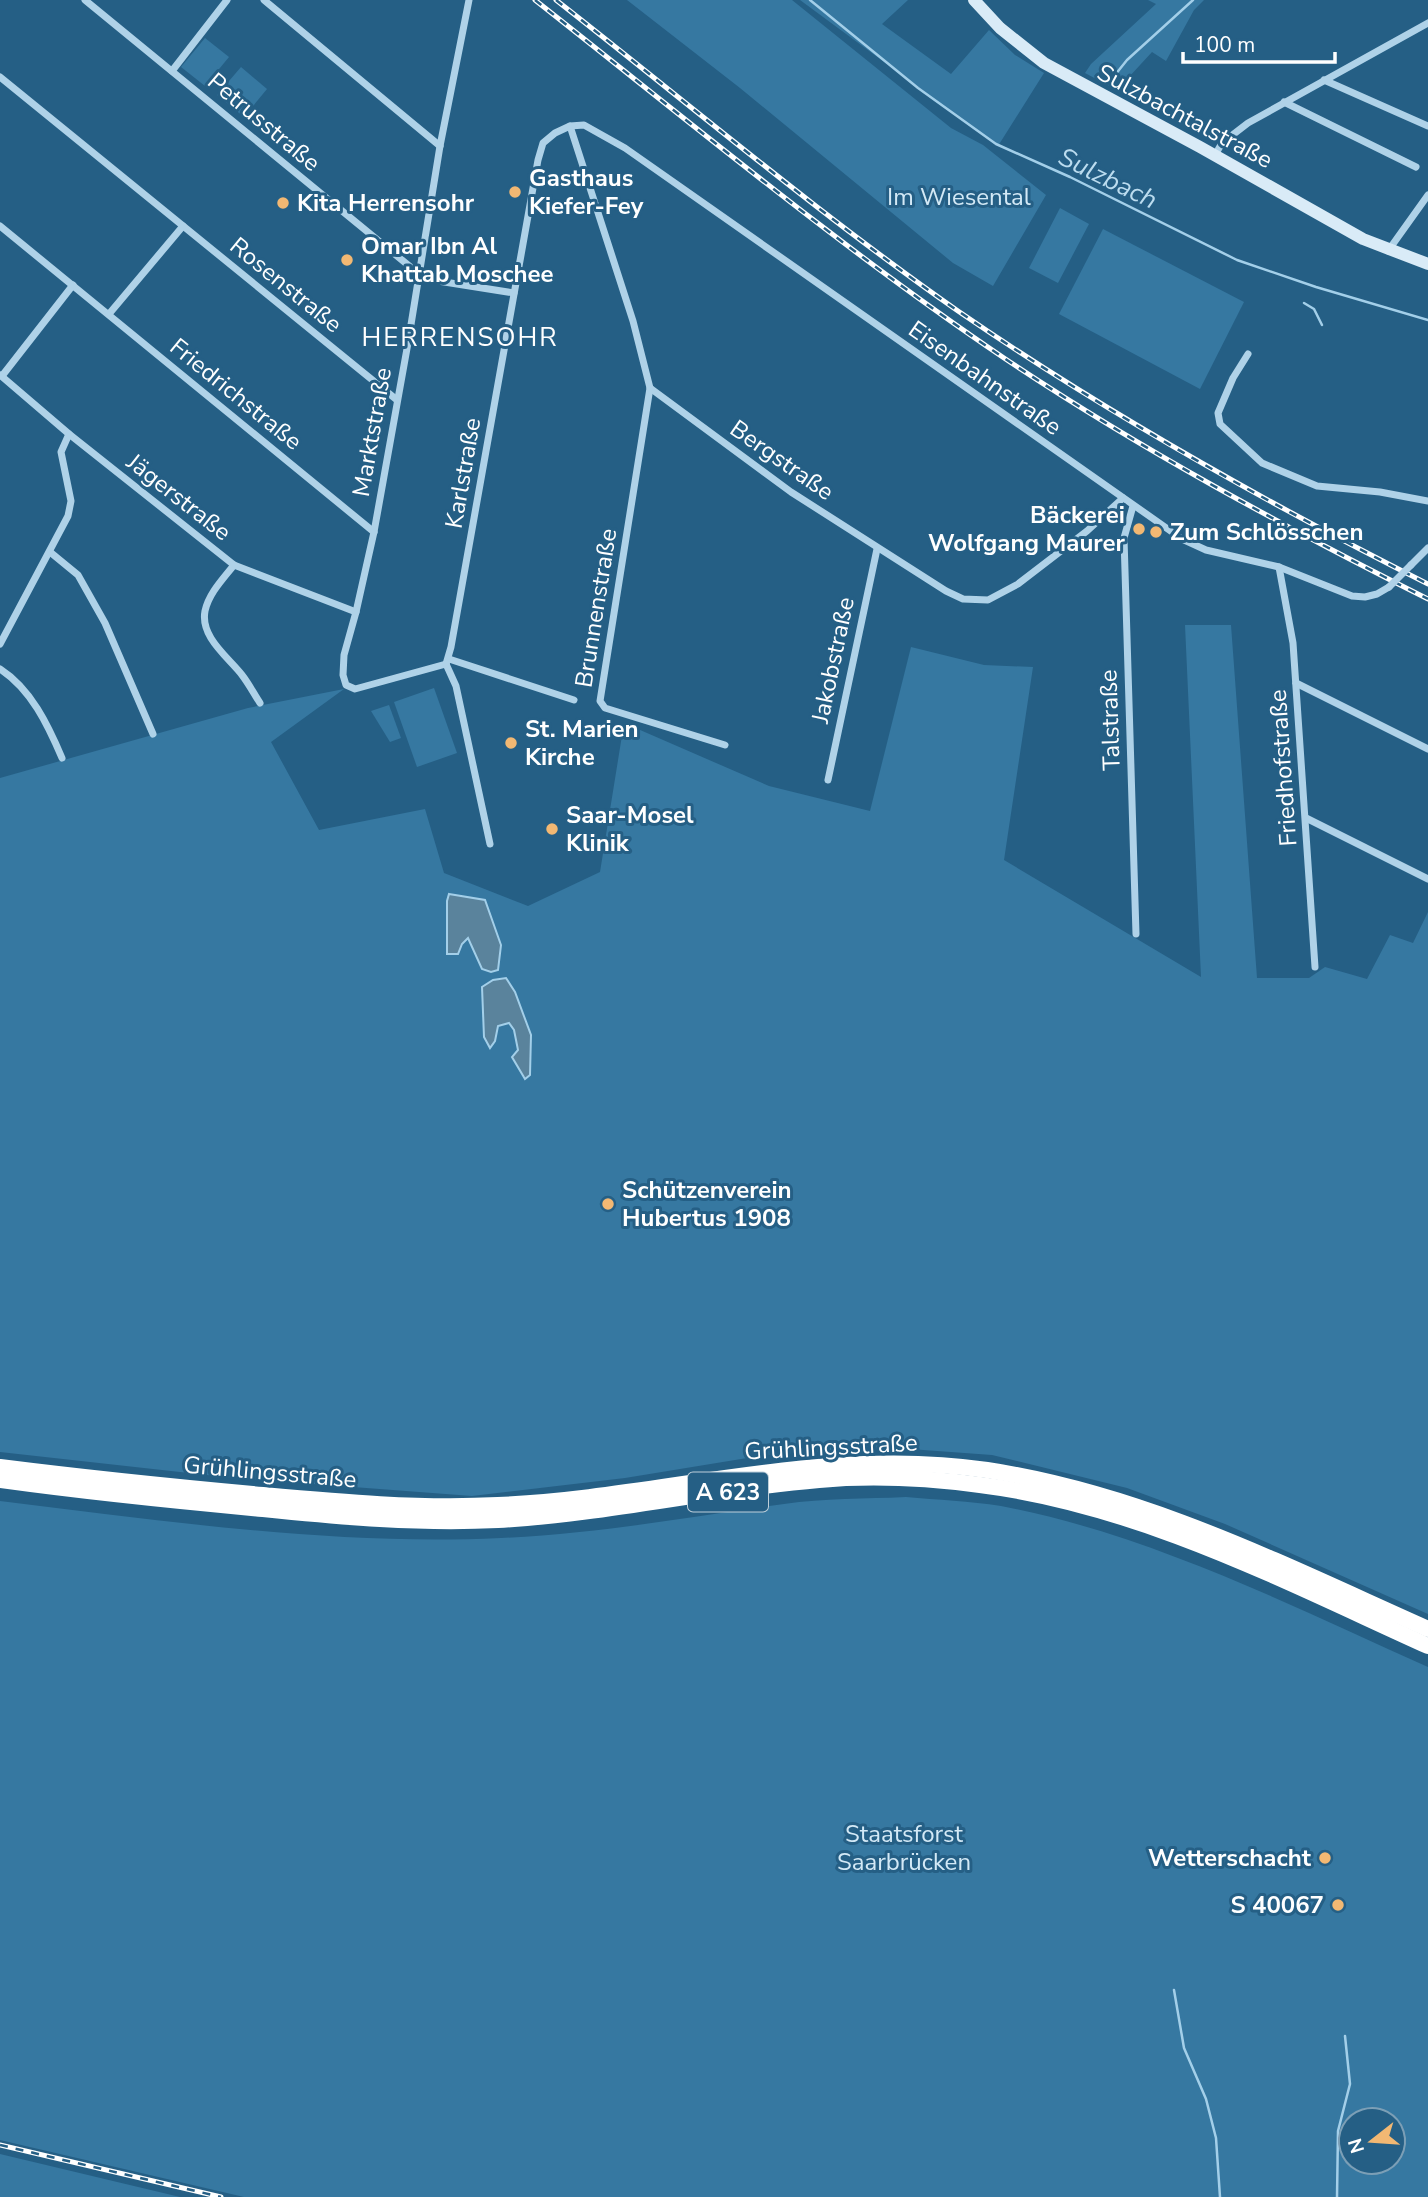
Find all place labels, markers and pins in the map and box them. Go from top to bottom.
place label: Gasthaus Kiefer-Fey [529,162,644,222]
marker: Gasthaus Kiefer-Fey [507,184,523,200]
place label: Kita Herrensohr [297,187,475,219]
marker: Kita Herrensohr [275,195,291,211]
place label: Omar Ibn Al Khattab Moschee [361,230,554,290]
marker: Omar Ibn Al Khattab Moschee [339,252,355,268]
place label: Bäckerei Wolfgang Maurer [928,499,1126,559]
place label: Zum Schlösschen [1170,516,1363,548]
marker: Bäckerei Wolfgang Maurer [1131,521,1147,537]
marker: Zum Schlösschen [1148,524,1164,540]
place label: St. Marien Kirche [525,713,639,773]
marker: St. Marien Kirche [503,735,519,751]
place label: Saar-Mosel Klinik [566,799,694,859]
marker: Saar-Mosel Klinik [544,821,560,837]
place label: Schützenverein Hubertus 1908 [622,1174,792,1234]
marker: Schützenverein Hubertus 1908 [600,1196,616,1212]
place label: Wetterschacht [1148,1842,1312,1874]
marker: Wetterschacht [1317,1850,1333,1866]
place label: S 40067 [1230,1889,1324,1921]
marker: S 40067 [1330,1897,1346,1913]

